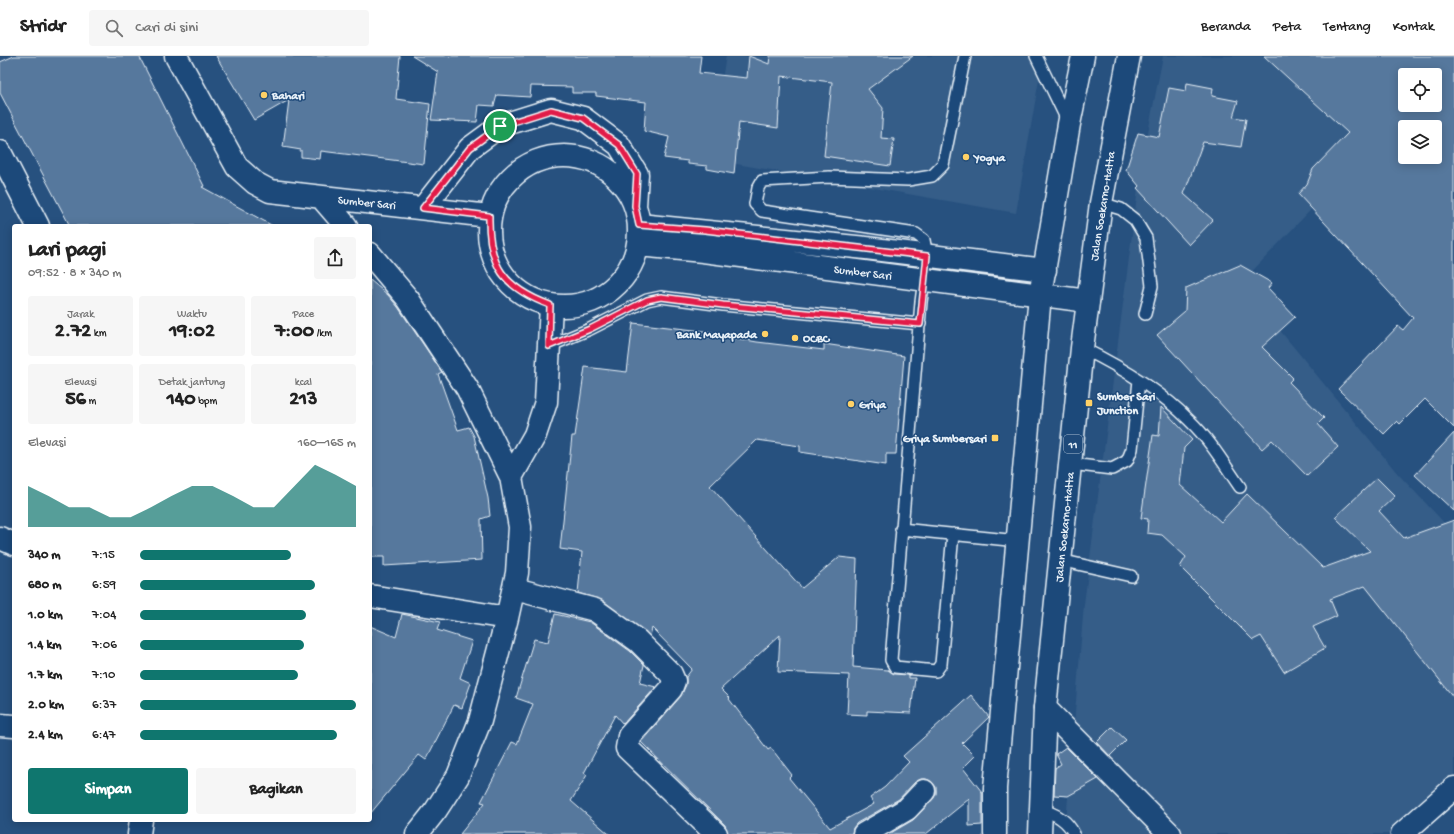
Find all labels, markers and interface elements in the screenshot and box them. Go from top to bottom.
search box [89,10,369,46]
text: Stridr [20,16,65,39]
icon: search [103,17,125,39]
text: Cari di sini [135,19,199,37]
text: Beranda [1201,19,1251,36]
text: Peta [1273,19,1301,36]
text: Tentang [1323,19,1371,36]
text: Kontak [1393,19,1434,36]
map controls [1398,68,1442,164]
button: locate [1398,68,1442,112]
marker: Bahari [259,90,269,100]
place label: Bahari [271,90,305,104]
pin [483,109,517,143]
icon: arrive [489,115,511,137]
button: layers [1398,120,1442,164]
street label: Jalan Soekarno-Hatta [1088,150,1120,262]
marker: Yogya [961,152,971,162]
place label: Yogya [972,152,1007,166]
street label: Sumber Sari [337,194,397,214]
button: share [314,237,356,279]
text: Lari pagi [28,238,106,264]
street label: Sumber Sari [833,263,893,285]
text: 09:52 · 8 × 340 m [28,266,122,281]
text: Jarak [67,309,94,321]
text: Waktu [177,309,207,321]
text: Pace [293,309,314,321]
text: 2.72 [55,321,91,344]
text: 19:02 [169,321,215,344]
text: 7:00 [275,321,314,344]
text: km [91,328,106,340]
text: /km [314,328,332,340]
place label: Bank Mayapada [675,329,758,343]
marker: Bank Mayapada [760,329,770,339]
marker: OCBC [790,333,800,343]
place label: OCBC [803,333,831,347]
text: Elevasi [64,377,97,389]
text: Detak jantung [159,377,225,389]
text: kcal [295,377,312,389]
text: 56 [65,389,86,412]
text: 140 [167,389,196,412]
text: 213 [289,389,317,412]
place label: Sumber Sari Junction [1096,391,1156,419]
text: m [86,396,96,408]
text: bpm [196,396,217,408]
marker: Sumber Sari Junction [1084,398,1094,408]
marker: Griya [846,399,856,409]
place label: Griya [859,399,887,413]
place label: Griya Sumbersari [903,433,987,447]
marker: Griya Sumbersari [990,433,1000,443]
road number: 11 [1064,435,1082,453]
text: Elevasi [28,436,66,451]
text: 160–165 m [298,436,356,451]
street label: Jalan Soekarno-Hatta [1053,471,1079,583]
text: 340 m [28,548,61,563]
text: 7:15 [92,548,115,563]
text: 680 m [28,578,61,593]
text: 6:59 [92,578,116,593]
text: 1.0 km [28,608,63,623]
text: 7:04 [92,608,116,623]
text: 1.4 km [28,638,62,653]
text: 7:06 [92,638,117,653]
text: 1.7 km [28,668,62,683]
text: 7:10 [92,668,115,683]
text: 2.0 km [28,698,64,713]
text: 6:37 [92,698,116,713]
text: 2.4 km [28,728,63,743]
text: 6:47 [92,728,116,743]
button: Simpan [28,768,188,814]
button: Bagikan [196,768,356,814]

